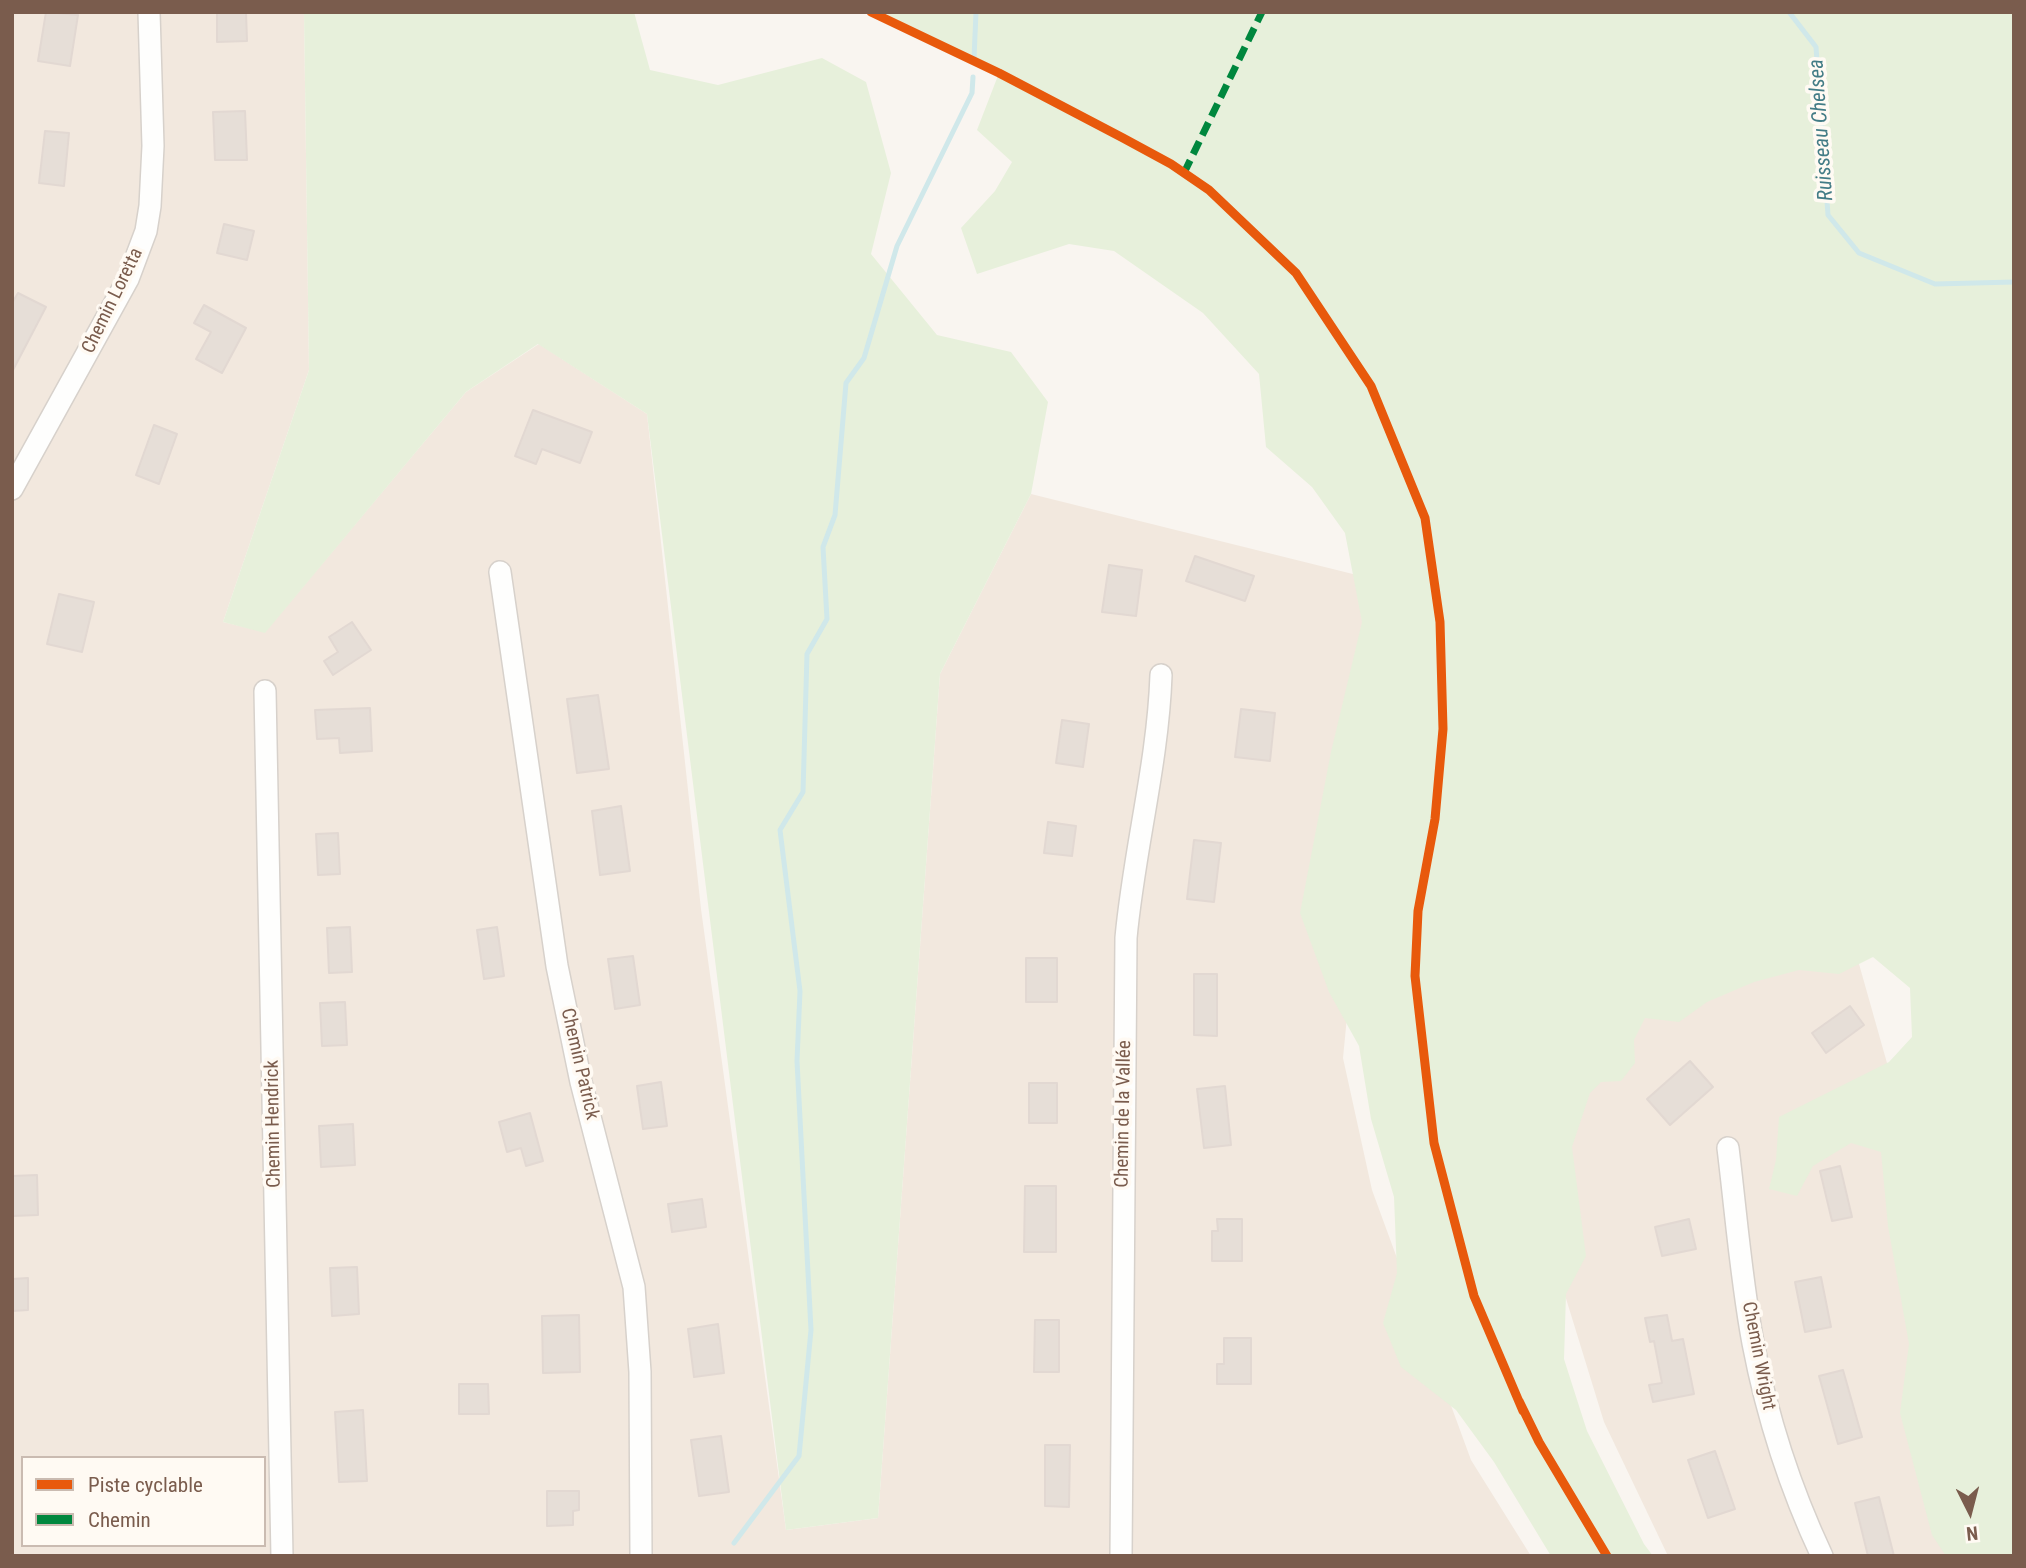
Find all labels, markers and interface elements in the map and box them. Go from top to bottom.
water label: Ruisseau Chelsea [1804,58,1840,202]
street label: Chemin Loretta [78,245,148,357]
street label: Chemin Patrick [555,1006,603,1122]
street label: Chemin de la Vallée [1111,1040,1137,1188]
street label: Chemin Hendrick [261,1060,287,1188]
street label: Chemin Wright [1736,1300,1780,1412]
legend [21,1456,266,1547]
text: Piste cyclable [88,1473,203,1497]
north arrow [1935,1477,2005,1547]
text: Chemin [88,1508,151,1532]
text: N [1965,1521,1979,1545]

